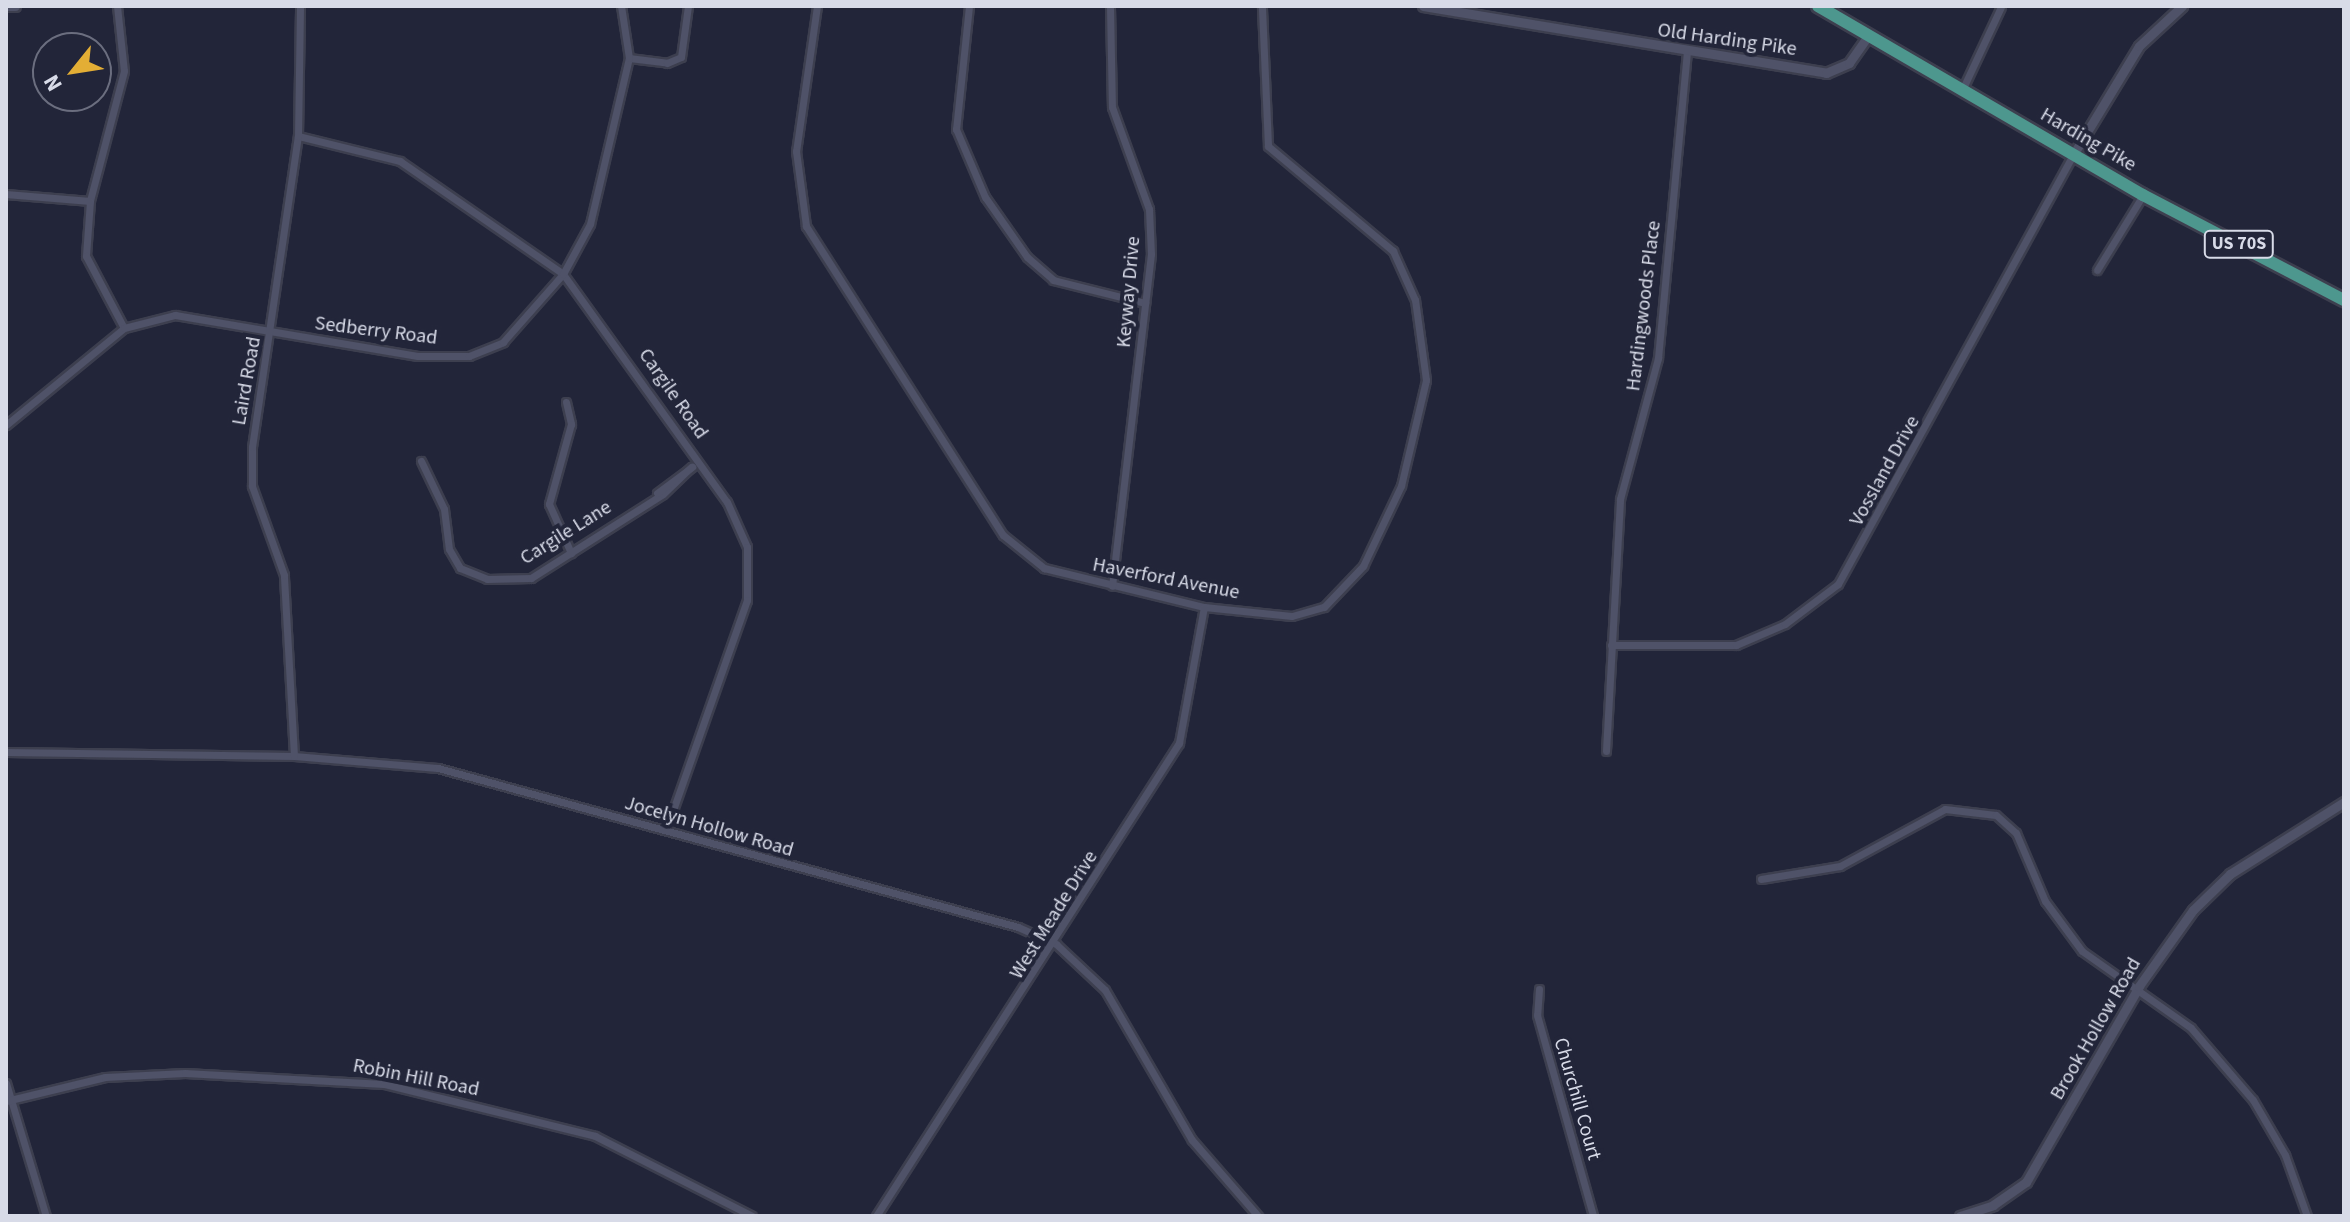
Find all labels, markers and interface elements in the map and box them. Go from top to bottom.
street label: Old Harding Pike [1656,18,1798,62]
north arrow [32,32,112,112]
text: N [35,69,70,97]
street label: Harding Pike [2036,103,2140,177]
street label: Hardingwoods Place [1622,219,1666,393]
road number: US 70S [2203,230,2275,258]
street label: Keyway Drive [1112,235,1146,349]
street label: Sedberry Road [313,312,439,350]
street label: Laird Road [227,335,267,427]
street label: Cargile Road [633,344,713,444]
street label: Vossland Drive [1845,412,1925,530]
street label: Cargile Lane [516,496,616,570]
street label: Haverford Avenue [1090,553,1242,605]
street label: Jocelyn Hollow Road [622,791,796,863]
street label: West Meade Drive [1005,846,1103,984]
street label: Brook Hollow Road [2046,954,2146,1104]
street label: Churchill Court [1548,1035,1606,1163]
street label: Robin Hill Road [351,1054,481,1102]

